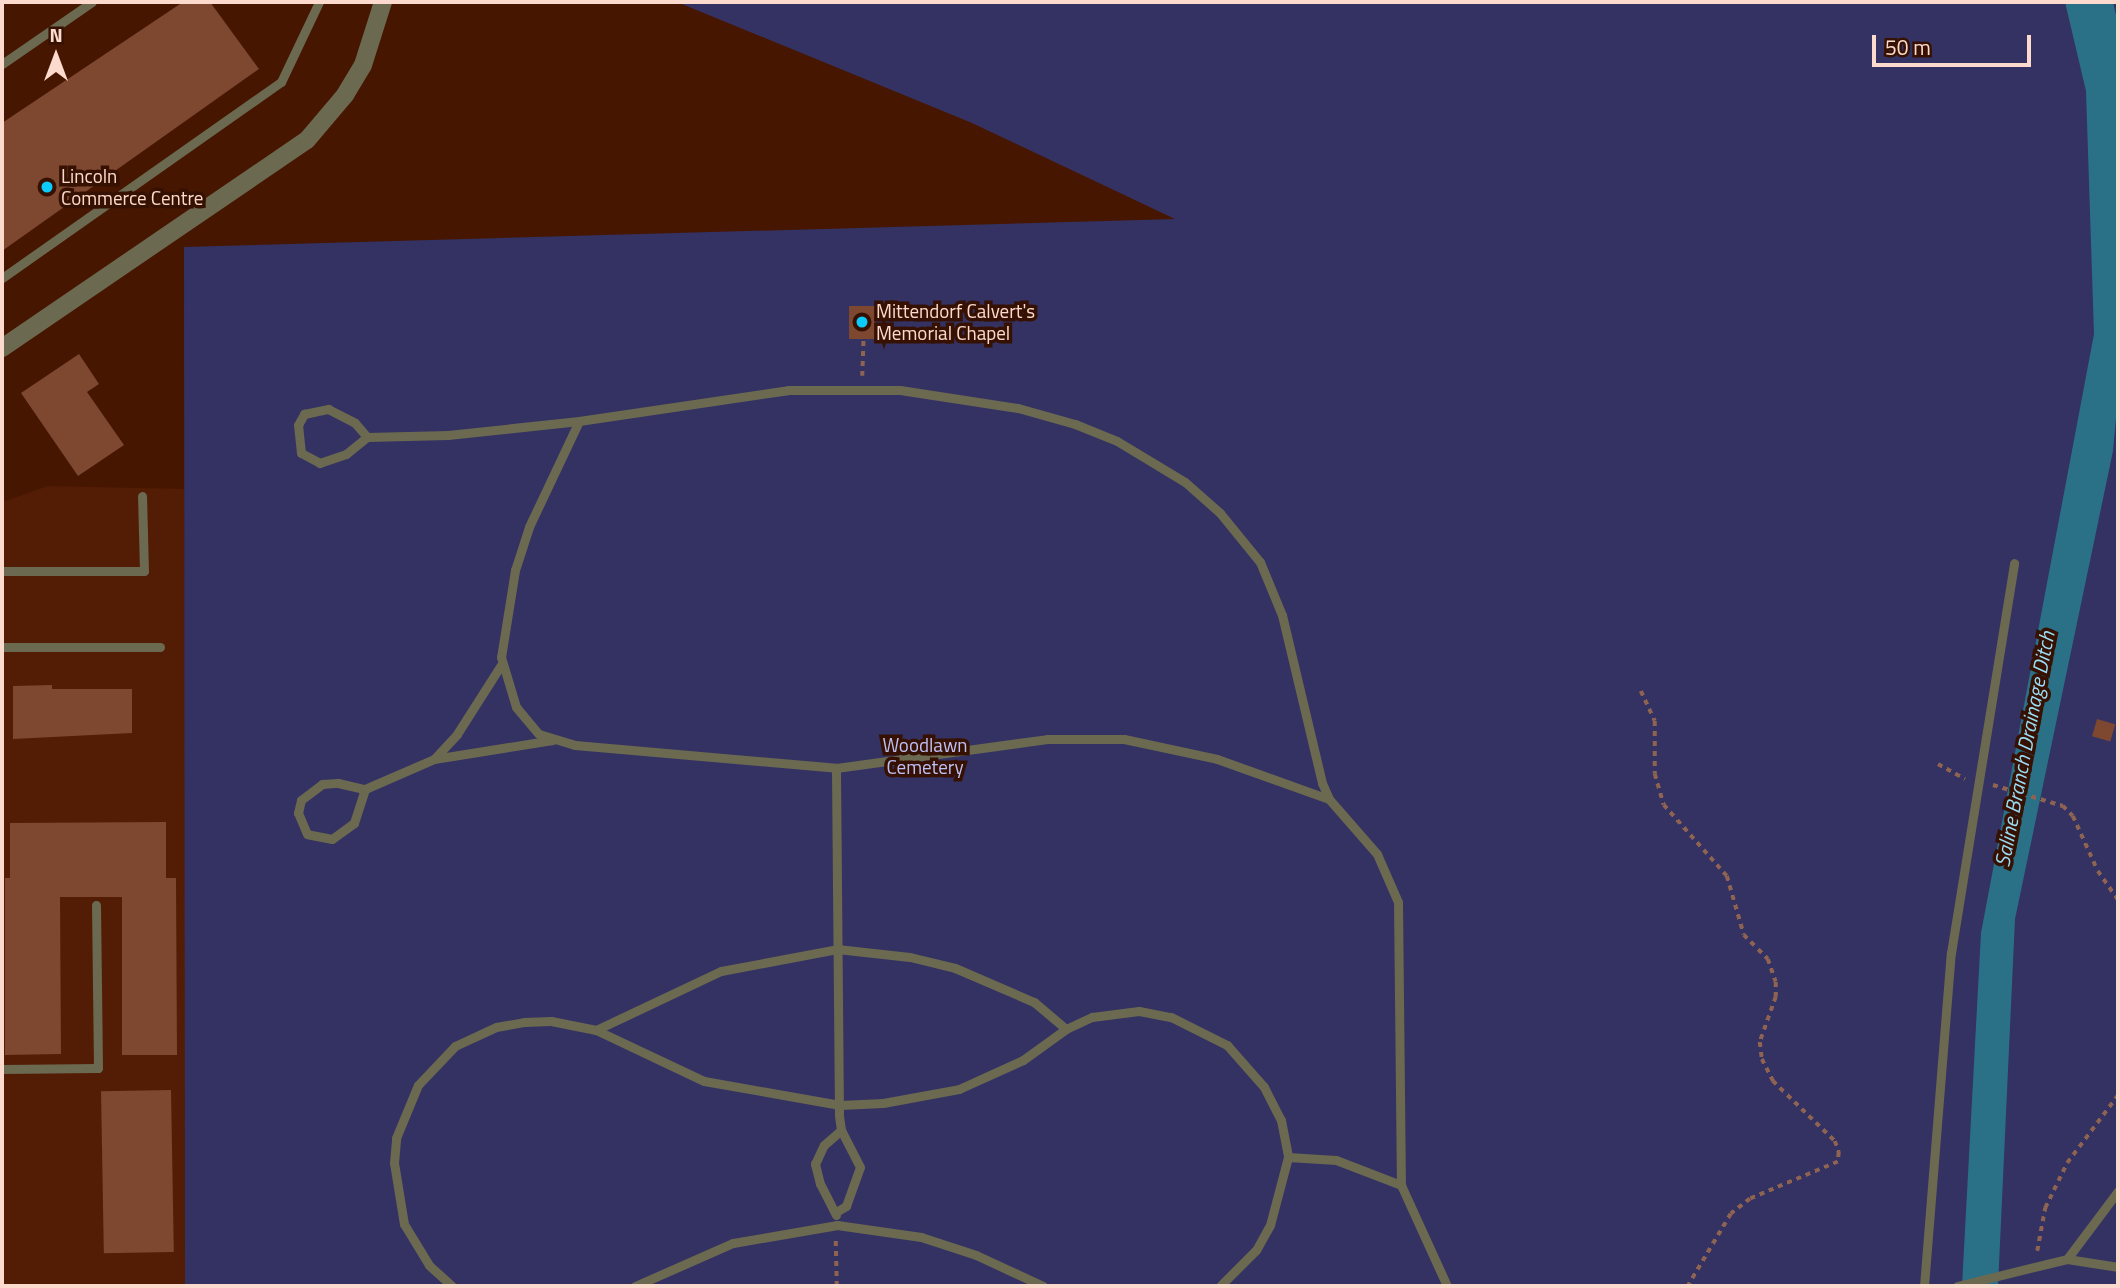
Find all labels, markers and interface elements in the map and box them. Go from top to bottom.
text: N [49,20,63,49]
north arrow [21,21,91,91]
scale bar [1875,21,2034,65]
text: 50 m [1885,31,1931,63]
place label: Lincoln Commerce Centre [61,165,203,209]
marker: Lincoln Commerce Centre [39,179,55,195]
place label: Mittendorf Calvert's Memorial Chapel [876,300,1035,344]
marker: Mittendorf Calvert's Memorial Chapel [854,314,870,330]
water label: Saline Branch Drainage Ditch [1989,629,2059,869]
park label: Woodlawn Cemetery [882,734,968,778]

